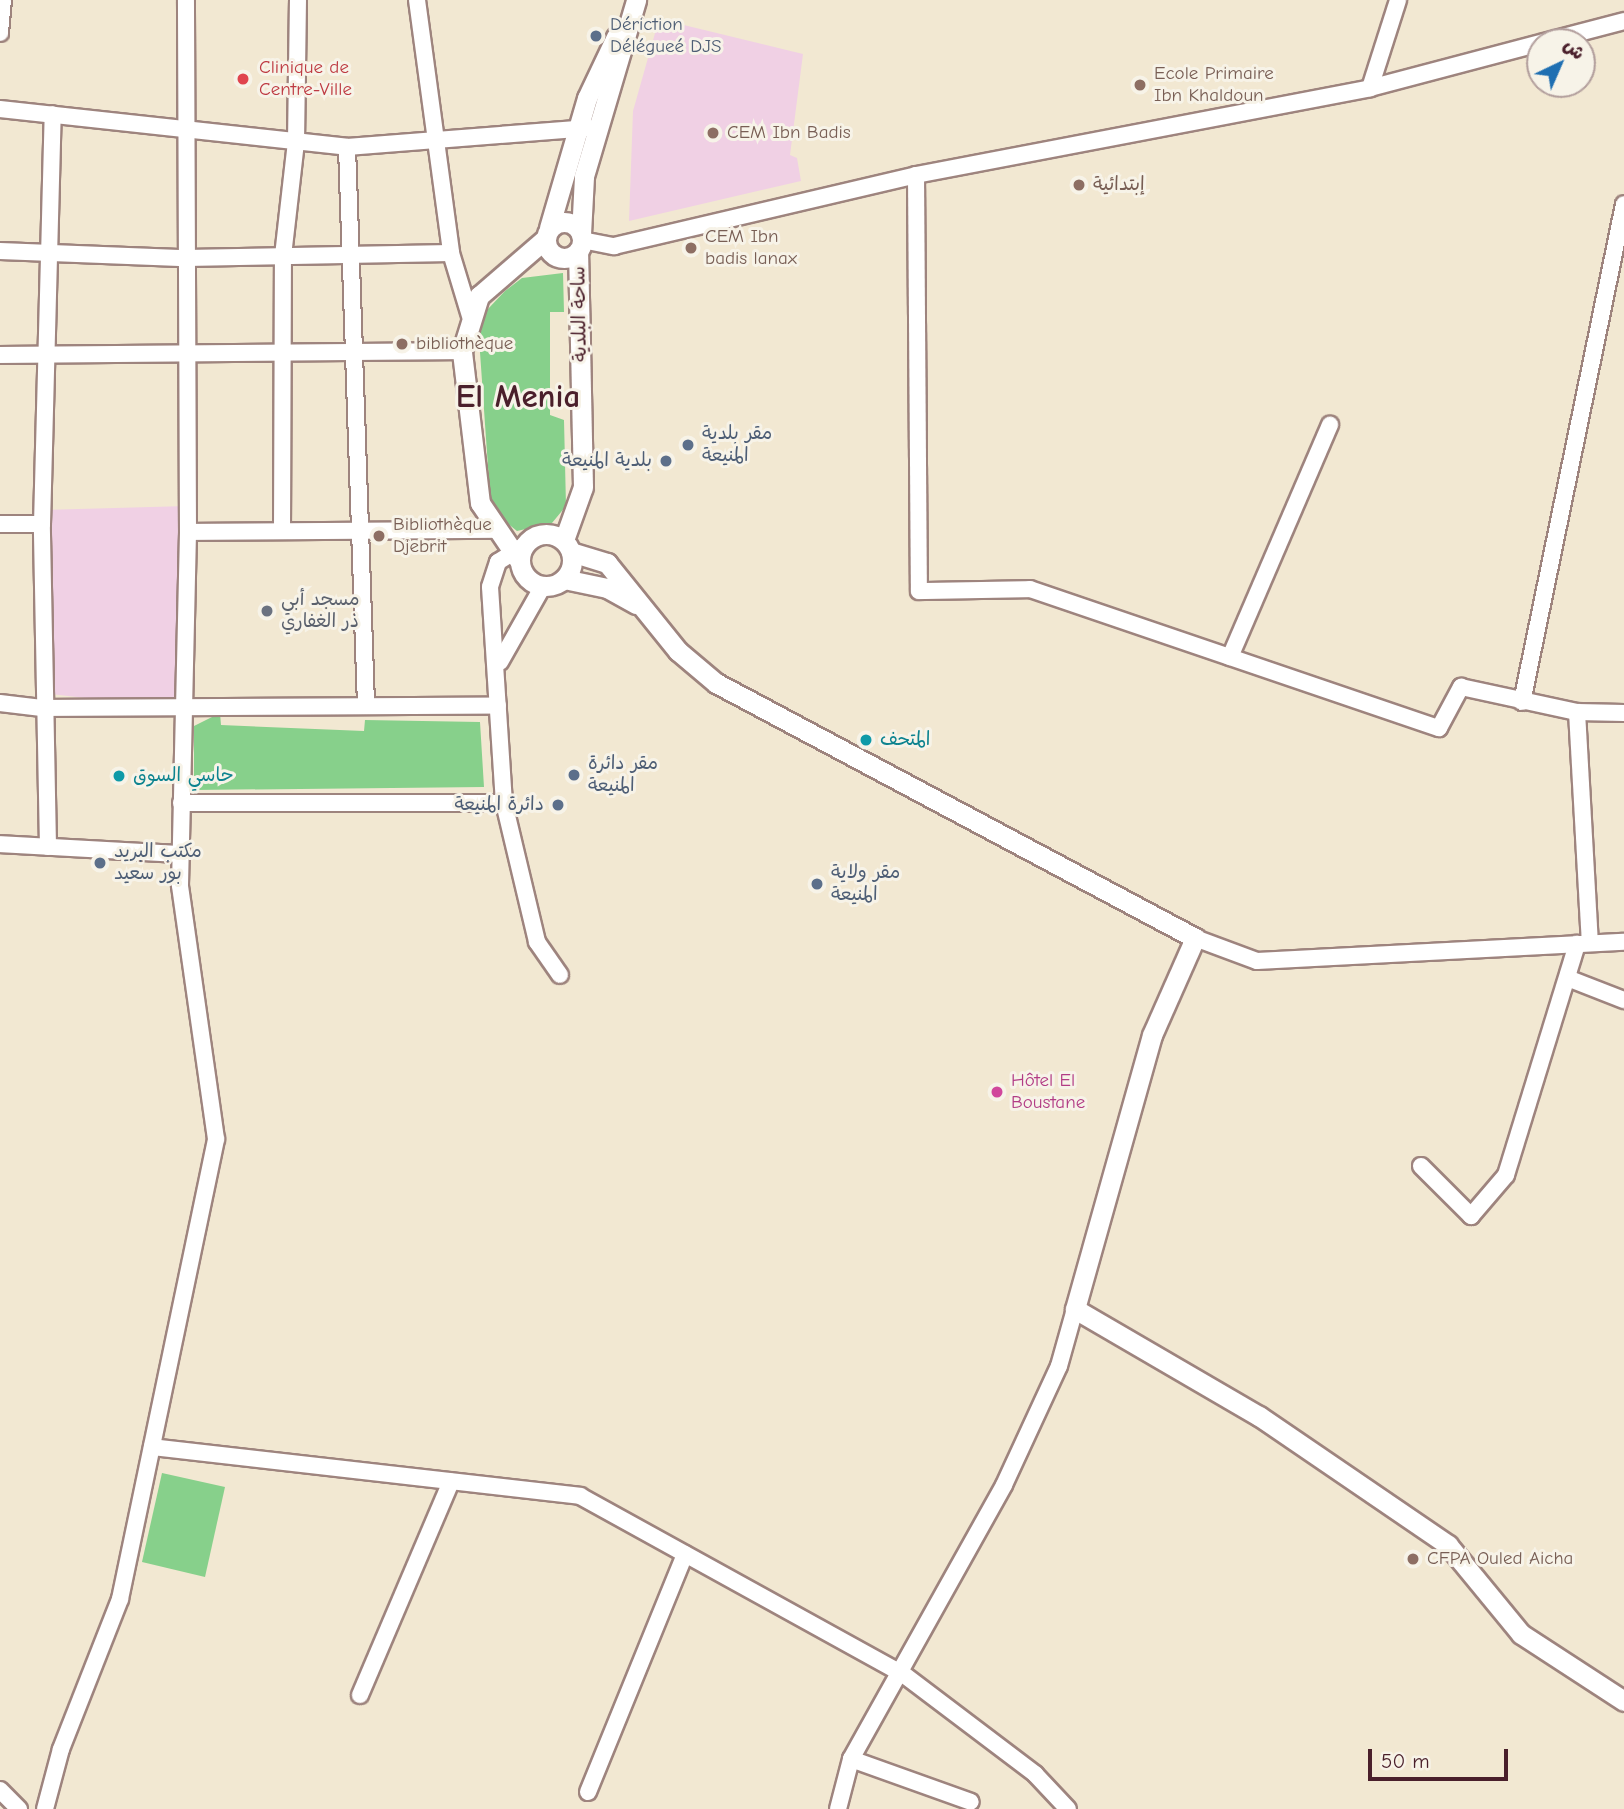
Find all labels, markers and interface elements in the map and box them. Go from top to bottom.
place label: Dériction Délégueé DJS [610,14,721,58]
marker: Dériction Délégueé DJS [588,28,604,44]
north arrow [1526,28,1596,98]
text: ش [1559,34,1589,65]
place label: Clinique de Centre-Ville [259,57,352,101]
place label: Ecole Primaire Ibn Khaldoun [1154,63,1274,107]
marker: Clinique de Centre-Ville [233,69,253,89]
marker: Ecole Primaire Ibn Khaldoun [1132,77,1148,93]
place label: CEM Ibn Badis [727,122,851,144]
marker: CEM Ibn Badis [705,125,721,141]
place label: إبتدائية [1093,174,1145,196]
marker: إبتدائية [1071,177,1087,193]
place label: CEM Ibn badis lanax [705,226,797,270]
marker: CEM Ibn badis lanax [683,240,699,256]
street label: ساحة البلدية [568,266,592,362]
place label: bibliothèque [416,333,513,355]
marker: bibliothèque [394,336,410,352]
district label: El Menia [456,377,580,417]
place label: مقر بلدية المنيعة [702,423,772,467]
marker: مقر بلدية المنيعة [680,437,696,453]
place label: بلدية المنيعة [562,450,652,472]
marker: بلدية المنيعة [658,453,674,469]
place label: Bibliothèque Djebrit [393,514,492,558]
marker: Bibliothèque Djebrit [371,528,387,544]
place label: مسجد أبي ذر الغفاري [281,589,360,633]
marker: مسجد أبي ذر الغفاري [259,603,275,619]
place label: المتحف [880,729,931,751]
marker: المتحف [858,732,874,748]
place label: مقر دائرة المنيعة [588,753,658,797]
place label: حاسي السوق [133,765,234,787]
marker: مقر دائرة المنيعة [566,767,582,783]
marker: حاسي السوق [111,768,127,784]
place label: دائرة المنيعة [454,794,544,816]
marker: دائرة المنيعة [550,797,566,813]
place label: مكتب البريد بور سعيد [114,841,202,885]
marker: مكتب البريد بور سعيد [92,855,108,871]
place label: مقر ولاية المنيعة [831,862,900,906]
marker: مقر ولاية المنيعة [809,876,825,892]
place label: Hôtel El Boustane [1011,1070,1085,1114]
marker: Hôtel El Boustane [989,1084,1005,1100]
place label: CFPA Ouled Aicha [1427,1548,1573,1570]
marker: CFPA Ouled Aicha [1405,1551,1421,1567]
scale bar [1372,1736,1512,1780]
text: 50 m [1381,1749,1430,1773]

